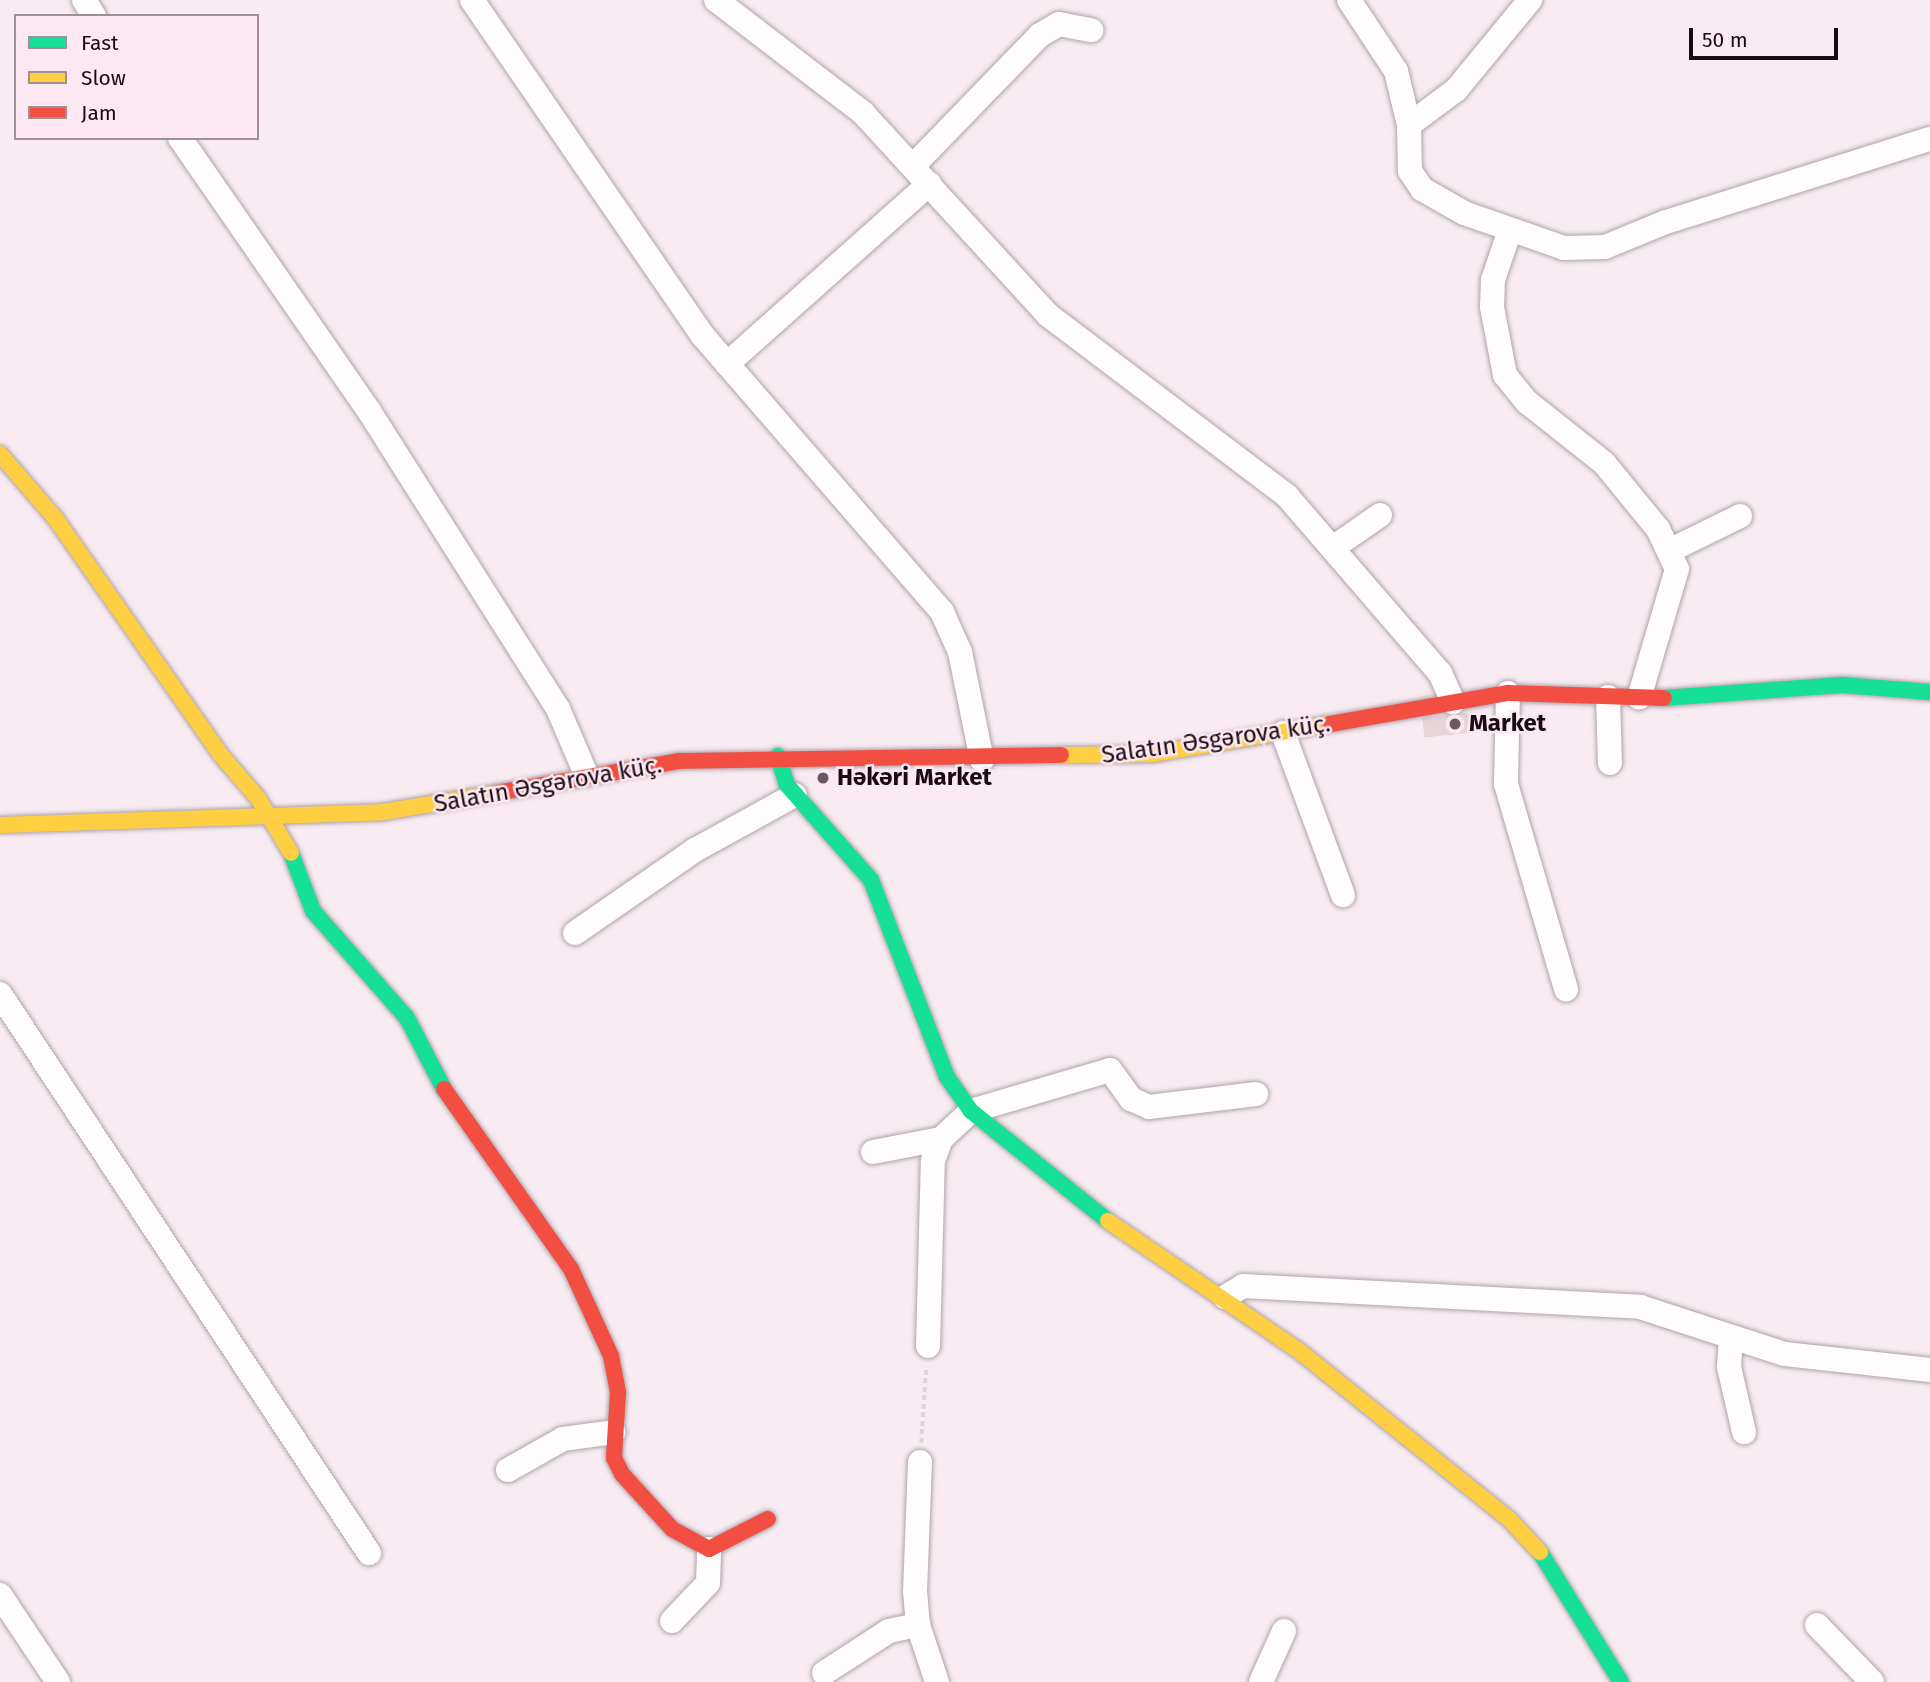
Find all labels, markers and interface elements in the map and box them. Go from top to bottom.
legend [14,14,259,140]
scale bar [1692,14,1841,58]
text: 50 m [1702,27,1748,53]
text: Fast [81,30,119,56]
text: Slow [81,65,126,91]
text: Jam [81,100,117,126]
street label: Salatın Əsgərova küç. [1100,710,1332,770]
place label: Market [1469,710,1546,738]
marker: Market [1447,716,1463,732]
street label: Salatın Əsgərova küç. [432,751,664,819]
place label: Həkəri Market [837,764,992,792]
marker: Həkəri Market [815,770,831,786]

